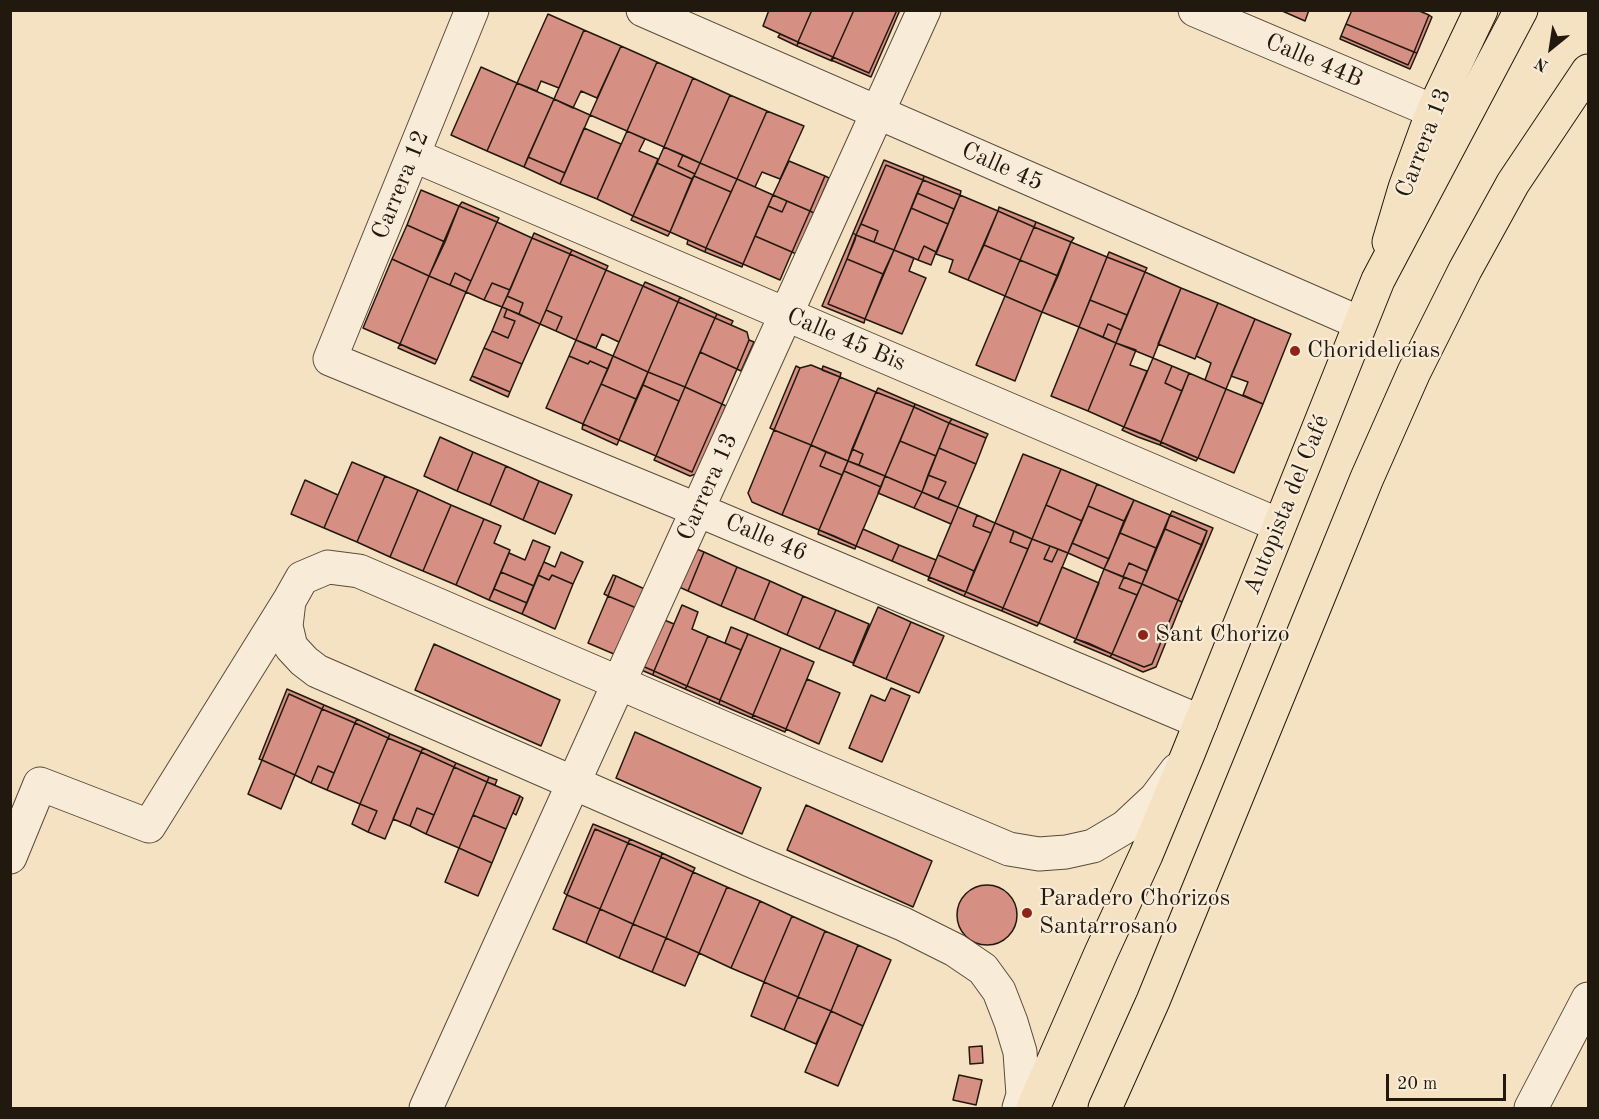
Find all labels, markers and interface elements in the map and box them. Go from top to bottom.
north arrow [1521,18,1581,78]
street label: Calle 44B [1261,28,1367,94]
text: N [1533,54,1551,74]
street label: Carrera 13 [1390,84,1458,202]
street label: Carrera 12 [366,126,436,244]
street label: Calle 45 [957,136,1047,198]
street label: Calle 45 Bis [782,302,910,378]
place label: Choridelicias [1307,337,1440,365]
marker: Choridelicias [1288,344,1302,358]
street label: Autopista del Café [1238,411,1336,599]
street label: Carrera 13 [671,429,745,545]
street label: Calle 46 [721,508,811,568]
place label: Sant Chorizo [1155,621,1290,649]
marker: Sant Chorizo [1136,628,1150,642]
place label: Paradero Chorizos Santarrosano [1039,885,1230,941]
marker: Paradero Chorizos Santarrosano [1020,906,1034,920]
scale bar [1389,1062,1509,1100]
text: 20 m [1397,1075,1437,1093]

